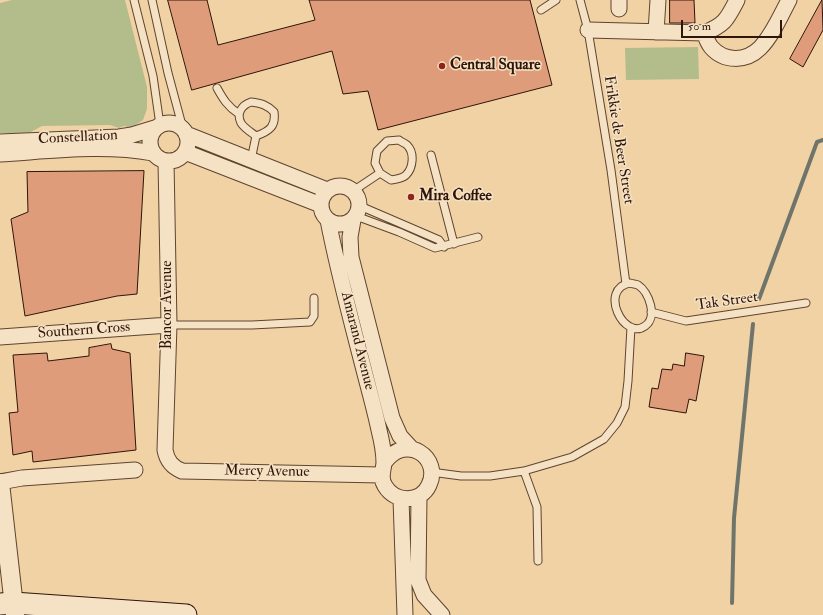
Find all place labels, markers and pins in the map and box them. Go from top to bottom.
place label: Central Square [450,57,540,75]
marker: Central Square [437,61,447,71]
place label: Mira Coffee [419,188,492,206]
marker: Mira Coffee [406,192,416,202]

